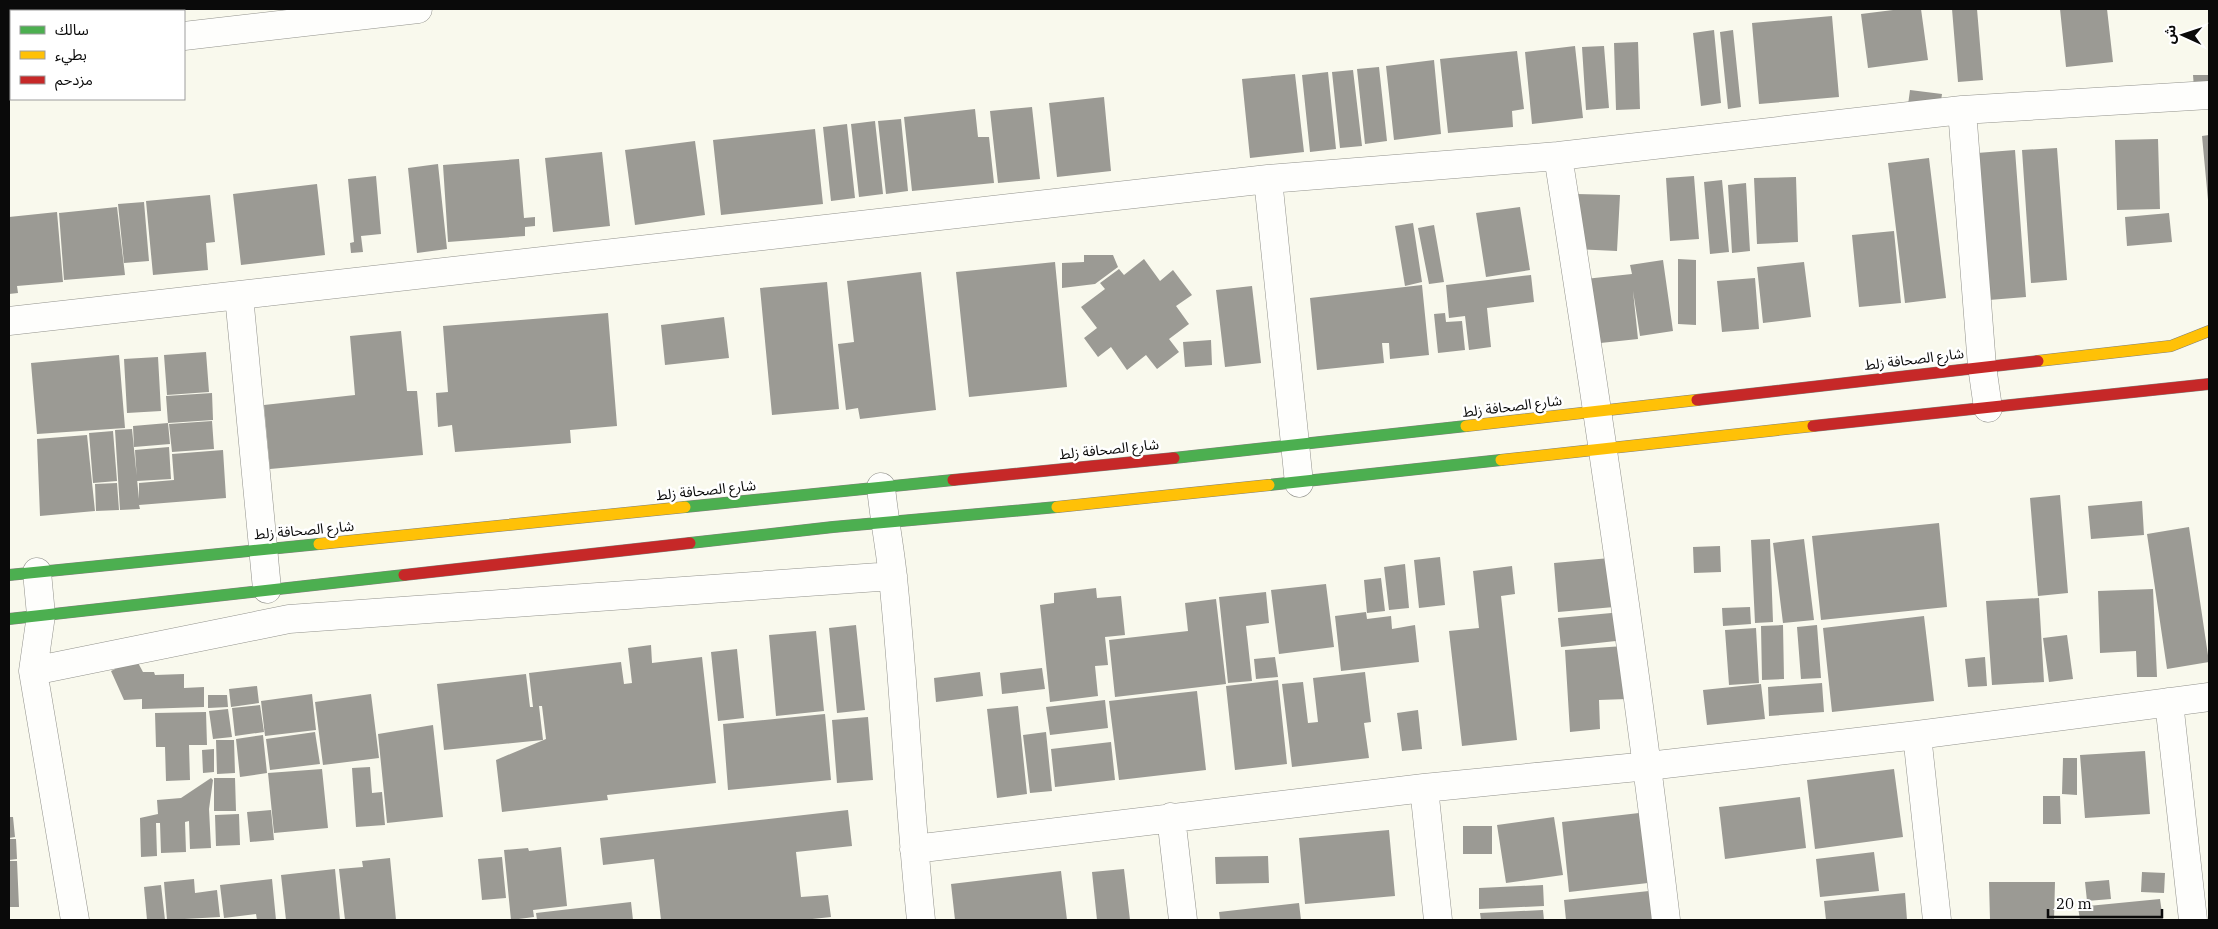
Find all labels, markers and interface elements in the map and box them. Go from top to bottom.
legend [10,10,185,100]
north arrow [2158,10,2208,60]
text: سالك [55,20,89,39]
text: ش [2161,24,2180,44]
text: بطيء [55,45,87,66]
text: مزدحم [55,70,93,91]
street label: شارع الصحافة زلط [1863,344,1965,376]
street label: شارع الصحافة زلط [1461,391,1563,423]
street label: شارع الصحافة زلط [1058,435,1160,465]
street label: شارع الصحافة زلط [655,476,757,506]
street label: شارع الصحافة زلط [253,517,355,545]
scale bar [2048,886,2162,918]
text: 20 m [2056,894,2092,913]

